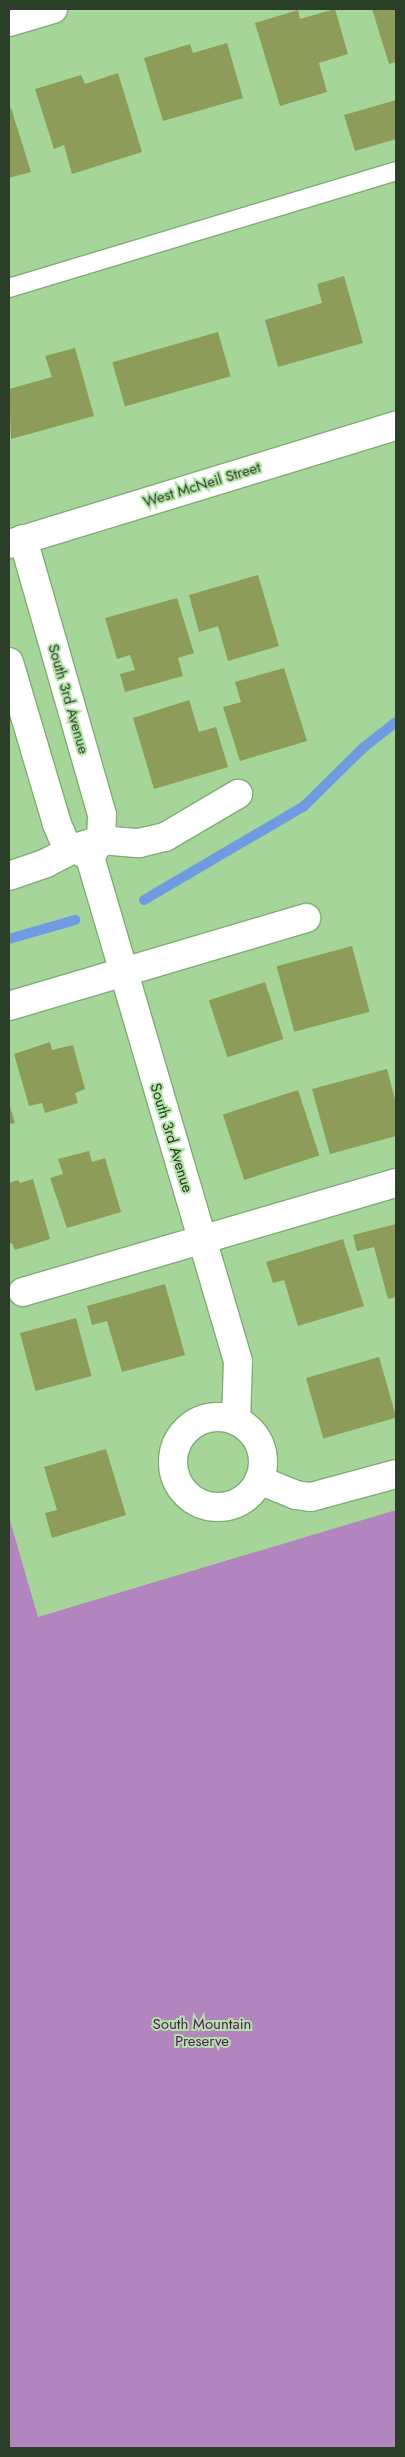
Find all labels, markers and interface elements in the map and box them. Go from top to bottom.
street label: West McNeil Street [141,459,263,511]
street label: South 3rd Avenue [44,642,92,756]
street label: South 3rd Avenue [146,1081,196,1195]
park label: South Mountain Preserve [153,2015,251,2050]

